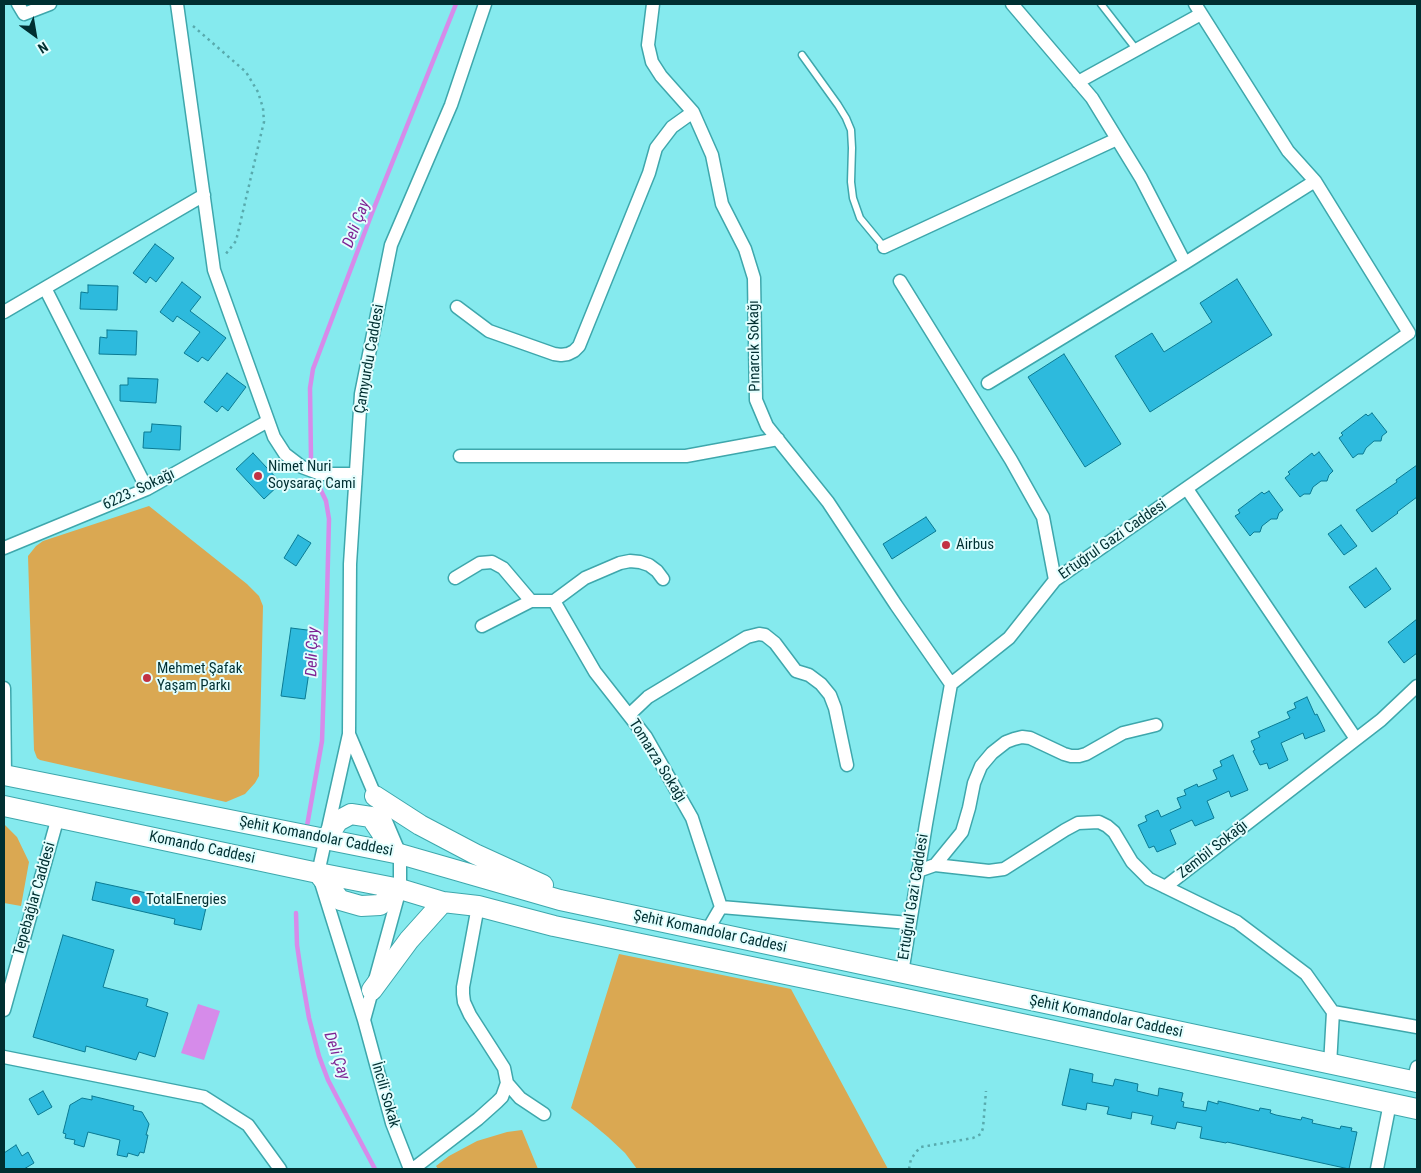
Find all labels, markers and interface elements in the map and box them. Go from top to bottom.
north arrow [10,10,60,60]
text: N [35,39,51,57]
water label: Deli Çay [339,197,375,251]
street label: Pınarcık Sokağı [745,300,765,392]
street label: Çamyurdu Caddesi [352,303,388,415]
place label: Nimet Nuri Soysaraç Cami [268,458,356,493]
street label: 6223. Sokağı [100,466,178,514]
marker: Nimet Nuri Soysaraç Cami [252,470,264,482]
street label: Ertuğrul Gazi Caddesi [1056,496,1170,584]
place label: Airbus [956,536,994,554]
marker: Airbus [940,539,952,551]
water label: Deli Çay [303,627,323,677]
place label: Mehmet Şafak Yaşam Parkı [157,660,242,695]
marker: Mehmet Şafak Yaşam Parkı [141,672,153,684]
street label: Tomarza Sokağı [624,716,690,806]
street label: Şehit Komandolar Caddesi [238,813,394,861]
street label: Zembil Sokağı [1174,817,1252,883]
street label: Komando Caddesi [148,828,256,868]
street label: Ertuğrul Gazi Caddesi [895,833,933,961]
street label: Tepebağlar Caddesi [10,840,60,958]
place label: TotalEnergies [146,891,227,909]
marker: TotalEnergies [130,894,142,906]
street label: Şehit Komandolar Caddesi [632,907,788,957]
street label: Şehit Komandolar Caddesi [1028,992,1184,1042]
water label: Deli Çay [319,1029,353,1083]
street label: İncili Sokak [367,1060,403,1130]

